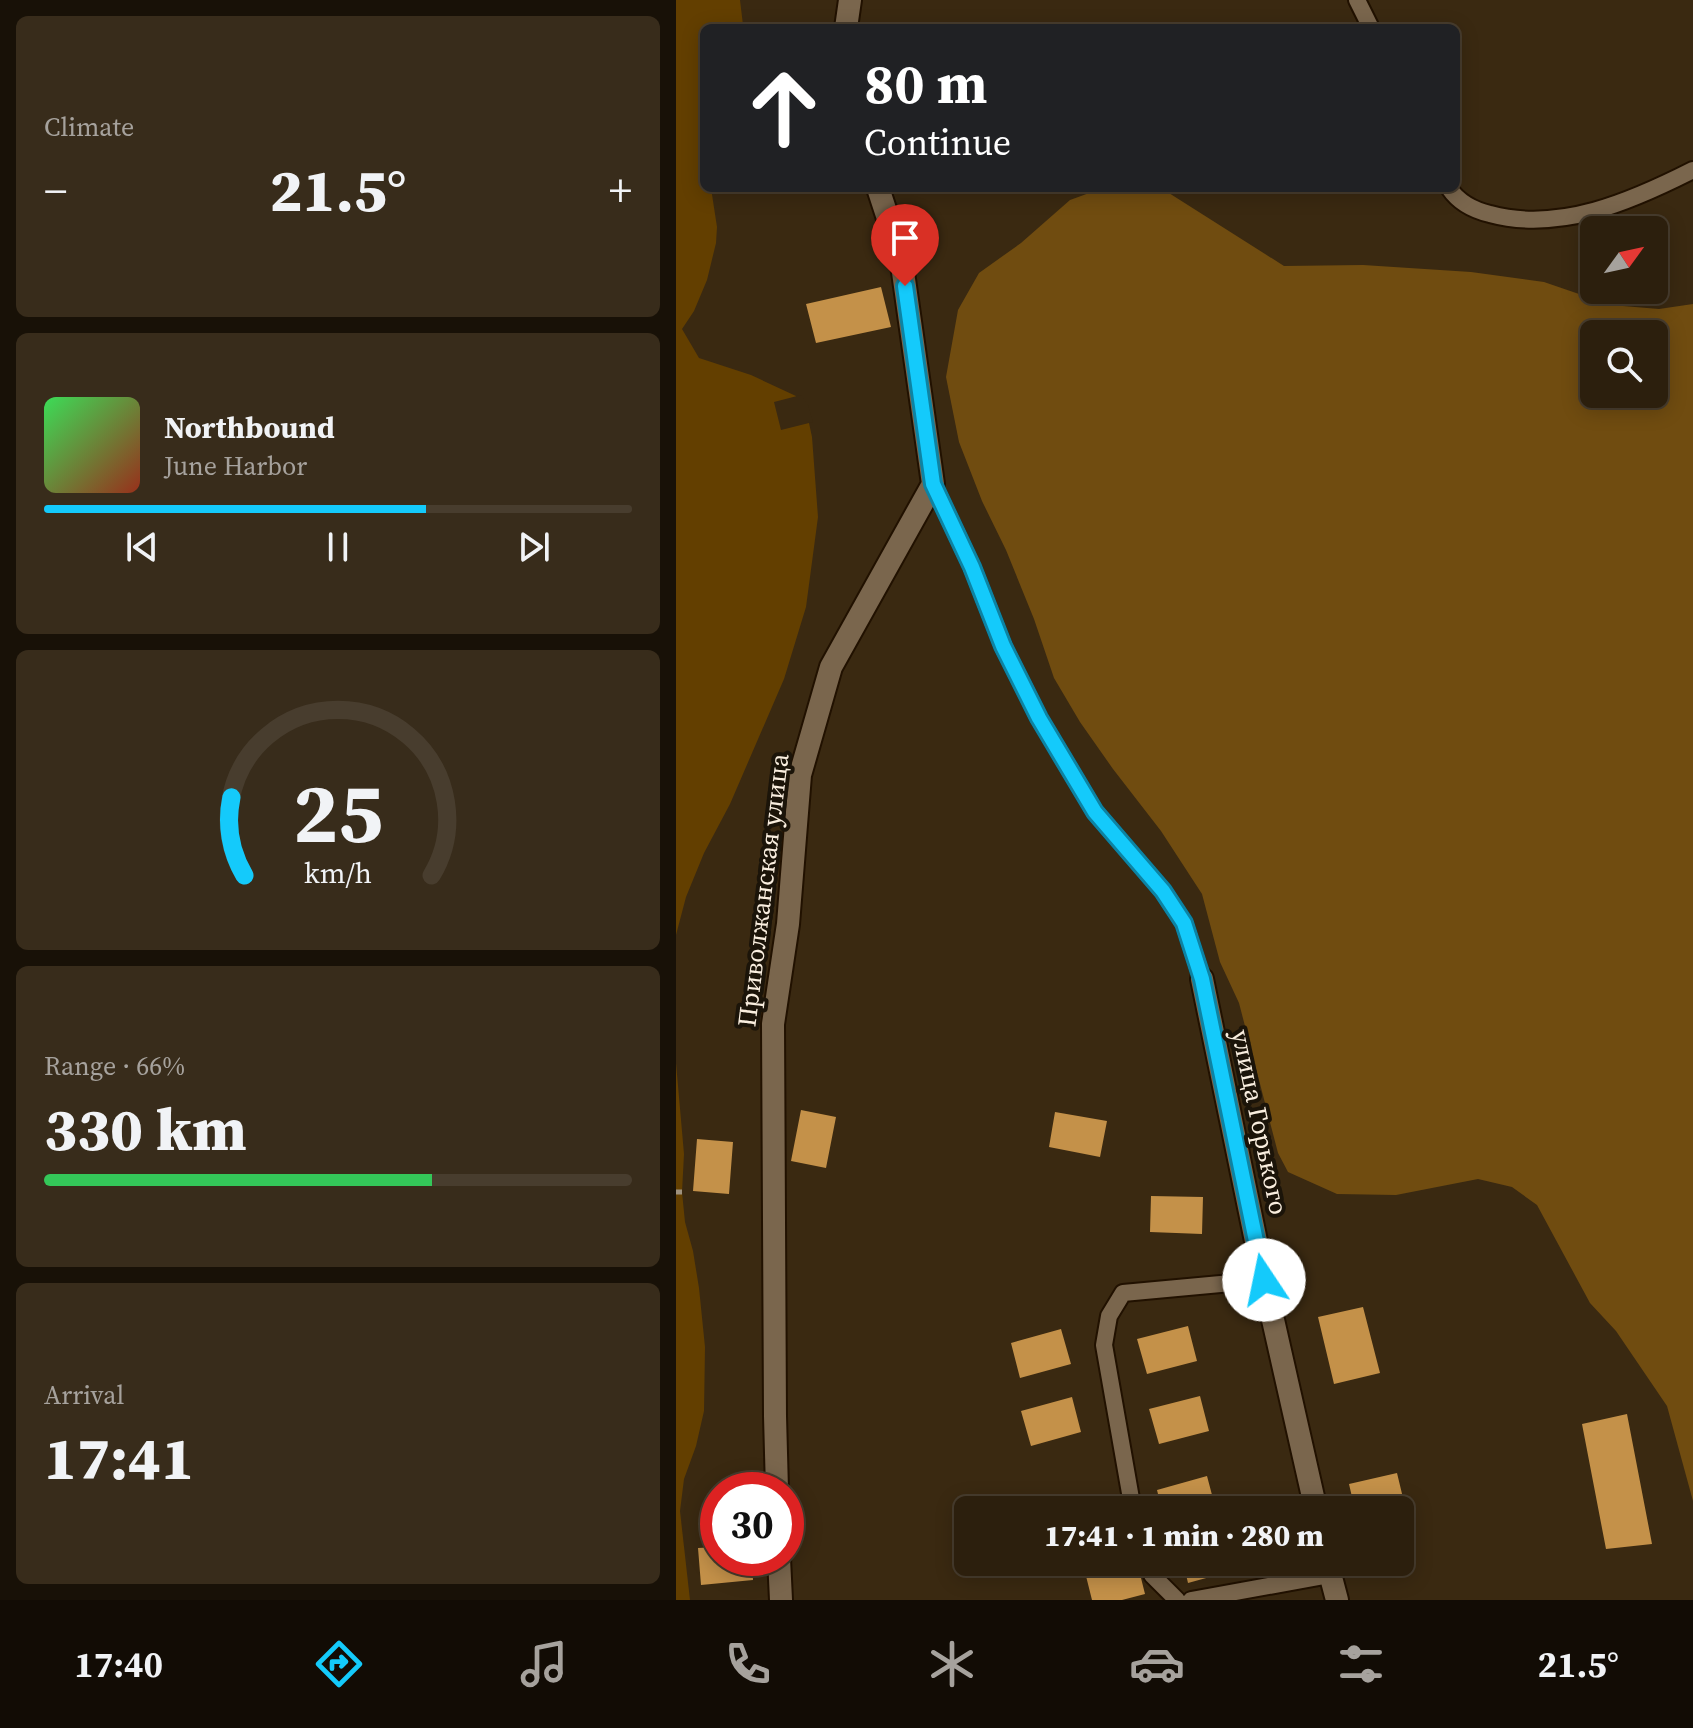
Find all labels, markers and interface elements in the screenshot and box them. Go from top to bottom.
text: 80 m [864,45,987,122]
icon: ahead [732,56,836,160]
text: Climate [44,109,134,145]
text: Continue [864,118,1011,167]
text: 21.5° [270,149,406,231]
text: − [44,160,67,221]
text: + [609,160,632,221]
pin [871,204,939,286]
icon: arrive [883,216,927,260]
north arrow [1580,216,1668,304]
map controls [1580,216,1668,408]
button: search [1580,320,1668,408]
text: Northbound [164,407,335,448]
text: June Harbor [164,448,307,484]
icon: previous [120,525,164,569]
icon: pause [316,525,360,569]
icon: next [512,525,556,569]
street label: Приволжанская улица [728,751,798,1029]
text: 25 [293,756,383,870]
text: km/h [304,853,372,893]
street label: улица Горького [1223,1026,1297,1218]
text: Range · 66% [44,1048,185,1084]
text: 330 km [44,1088,247,1170]
position arrow [1222,1238,1306,1322]
text: Arrival [44,1377,124,1413]
text: 17:41 [44,1417,194,1499]
speed limit sign: 30 [700,1472,804,1576]
text: 17:41 · 1 min · 280 m [1044,1515,1324,1556]
icon: directions [311,1636,367,1692]
icon: music [516,1636,572,1692]
icon: phone [720,1636,776,1692]
icon: climate [924,1636,980,1692]
icon: car [1129,1636,1185,1692]
icon: filters [1333,1636,1389,1692]
text: 17:40 [74,1640,163,1689]
text: 21.5° [1538,1640,1619,1689]

